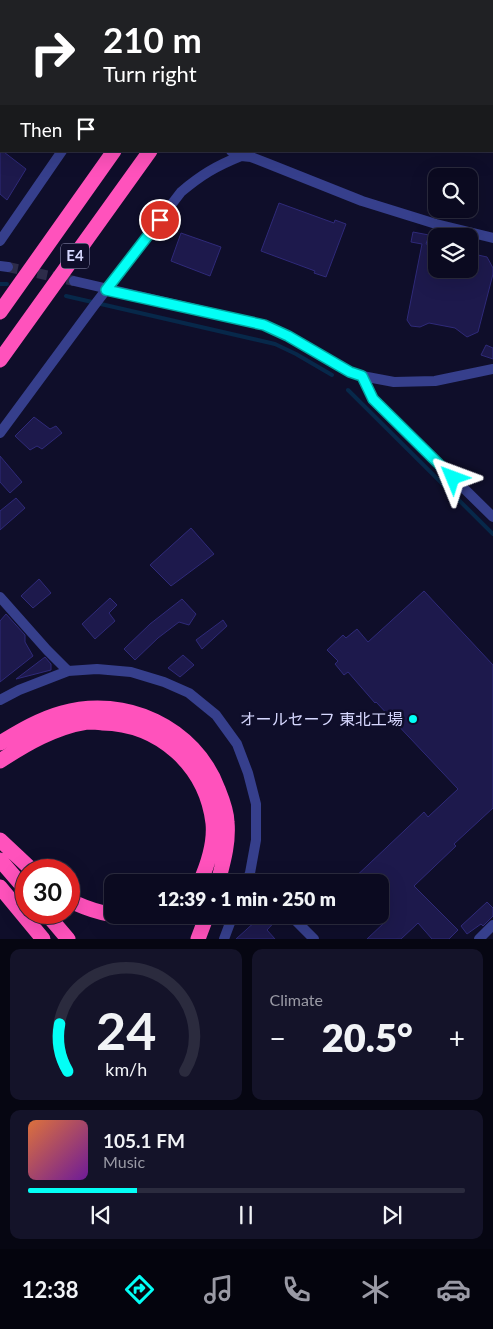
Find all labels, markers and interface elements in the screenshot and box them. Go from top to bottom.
text: 210 m [103,18,202,60]
icon: right [20,20,85,85]
text: Turn right [103,60,197,87]
icon: arrive [72,115,100,143]
text: Then [20,118,62,141]
map controls [428,168,478,278]
button: search [428,168,478,218]
pin [139,199,181,241]
icon: arrive [146,206,174,234]
button: layers [428,228,478,278]
road number: E4 [61,244,89,268]
position arrow [426,451,478,503]
place label: オールセーフ 東北工場 [240,709,403,728]
marker: オールセーフ 東北工場 [407,713,419,725]
speed limit sign: 30 [15,859,80,924]
text: 12:39 · 1 min · 250 m [157,887,336,910]
text: Climate [270,990,323,1009]
text: 24 [96,999,156,1061]
text: 20.5° [322,1014,413,1060]
text: − [270,1021,286,1055]
text: + [449,1021,465,1055]
text: km/h [105,1058,147,1080]
text: 105.1 FM [103,1129,185,1152]
text: Music [103,1152,145,1171]
icon: previous [87,1201,115,1229]
icon: pause [232,1201,260,1229]
icon: next [378,1201,406,1229]
icon: directions [122,1272,157,1307]
icon: music [201,1272,236,1307]
icon: phone [279,1272,314,1307]
icon: climate [358,1272,393,1307]
icon: car [436,1272,471,1307]
text: 12:38 [22,1276,78,1303]

